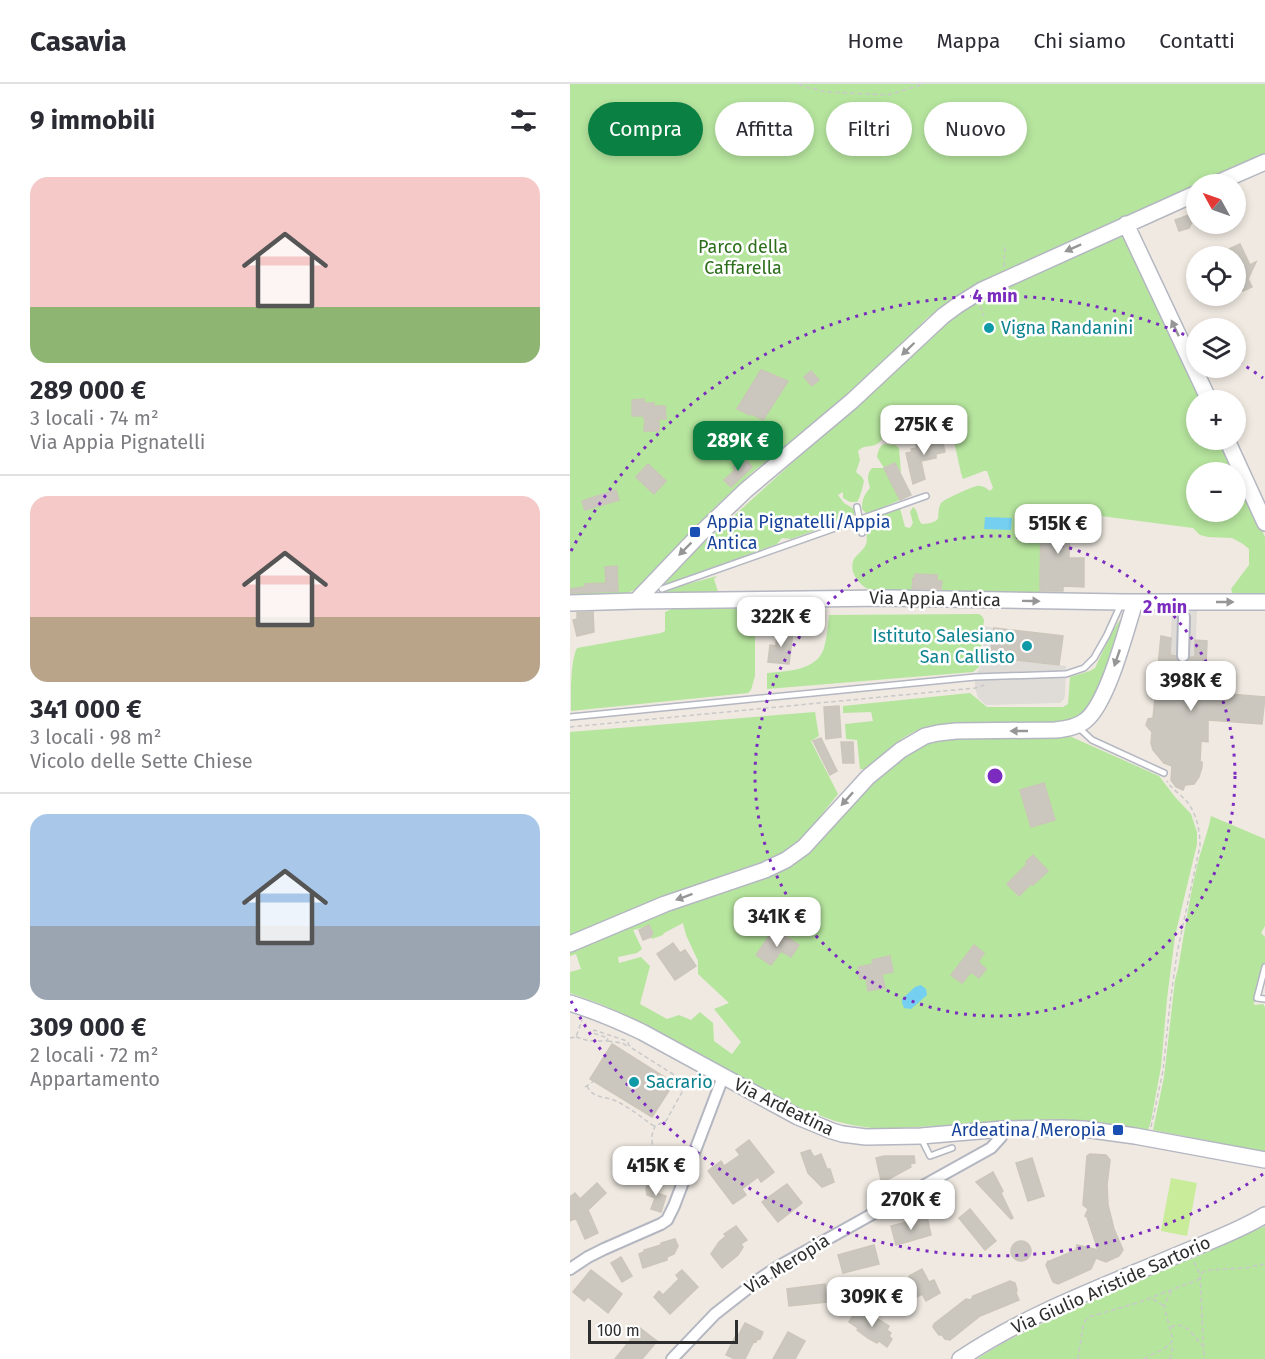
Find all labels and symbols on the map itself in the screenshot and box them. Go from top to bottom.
north arrow [1186,174,1246,234]
park label: Parco della Caffarella [698,236,788,279]
one-way arrow [1065,244,1082,253]
text: 4 min [972,285,1018,307]
place label: Vigna Randanini [1001,317,1133,339]
one-way arrow [1171,320,1180,337]
marker: Vigna Randanini [982,321,996,335]
one-way arrow [901,342,916,356]
pin: 275K € [875,405,973,456]
pin: 289K € [689,421,787,472]
pin: 515K € [1009,504,1107,555]
place label: Appia Pignatelli/Appia Antica [707,511,891,554]
marker: Appia Pignatelli/Appia Antica [688,525,702,539]
one-way arrow [678,541,692,556]
street label: Via Appia Antica [869,587,1001,611]
one-way arrow [1021,596,1040,606]
text: 2 min [1143,596,1187,618]
pin: 322K € [732,597,830,648]
one-way arrow [1215,597,1234,607]
place label: Istituto Salesiano San Callisto [872,625,1015,668]
marker: Istituto Salesiano San Callisto [1020,639,1034,653]
one-way arrow [1112,649,1121,667]
pin: 398K € [1142,661,1240,712]
one-way arrow [1009,726,1028,736]
centre of rings [985,766,1005,786]
one-way arrow [841,791,854,806]
one-way arrow [675,892,693,902]
pin: 341K € [728,897,826,948]
place label: Sacrario [646,1071,713,1093]
street label: Via Ardeatina [730,1073,838,1141]
marker: Sacrario [627,1075,641,1089]
place label: Ardeatina/Meropia [952,1119,1106,1141]
marker: Ardeatina/Meropia [1111,1123,1125,1137]
pin: 415K € [607,1146,705,1197]
pin: 270K € [862,1180,960,1231]
street label: Via Meropia [740,1229,834,1299]
street label: Via Giulio Aristide Sartorio [1008,1231,1214,1339]
pin: 309K € [823,1277,921,1328]
scale bar [588,1317,738,1344]

